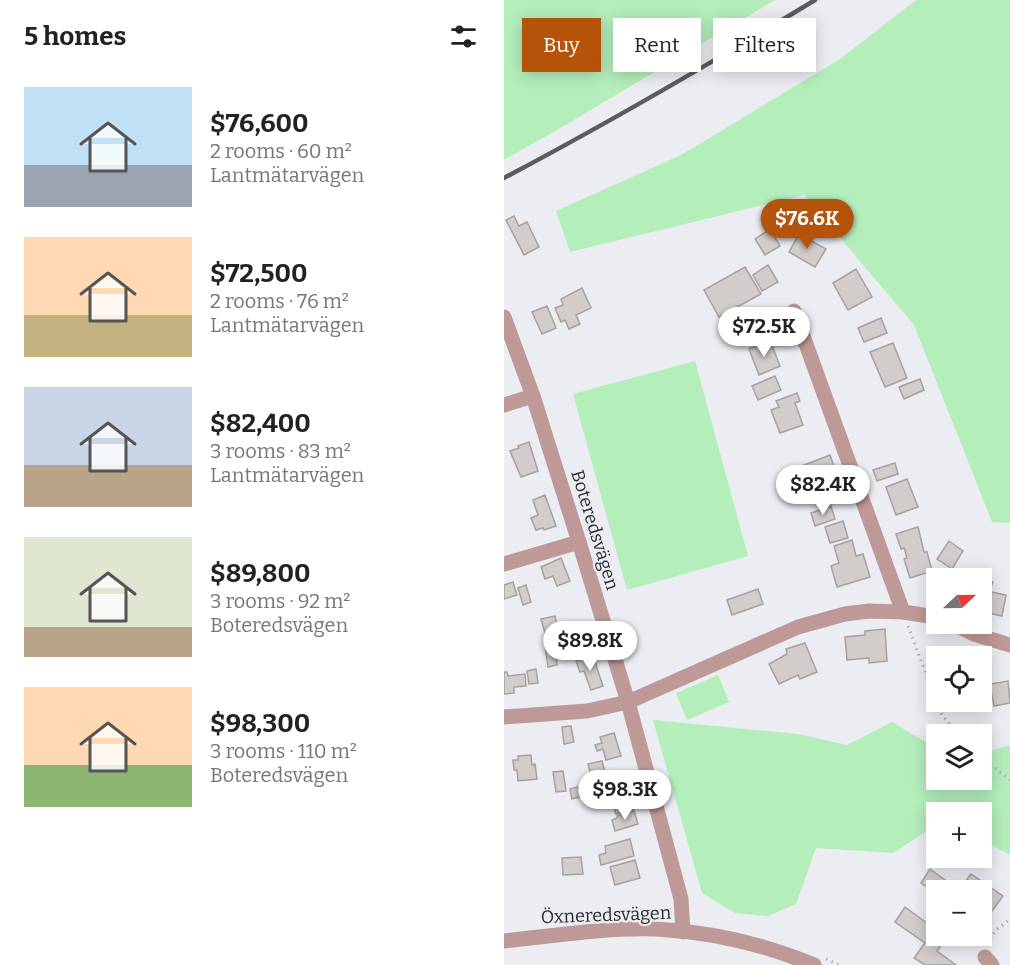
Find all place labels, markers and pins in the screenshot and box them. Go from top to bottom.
pin: $76.6K [758,199,856,250]
pin: $72.5K [715,307,813,358]
pin: $82.4K [774,465,872,516]
pin: $89.8K [541,621,639,672]
pin: $98.3K [576,770,674,821]

